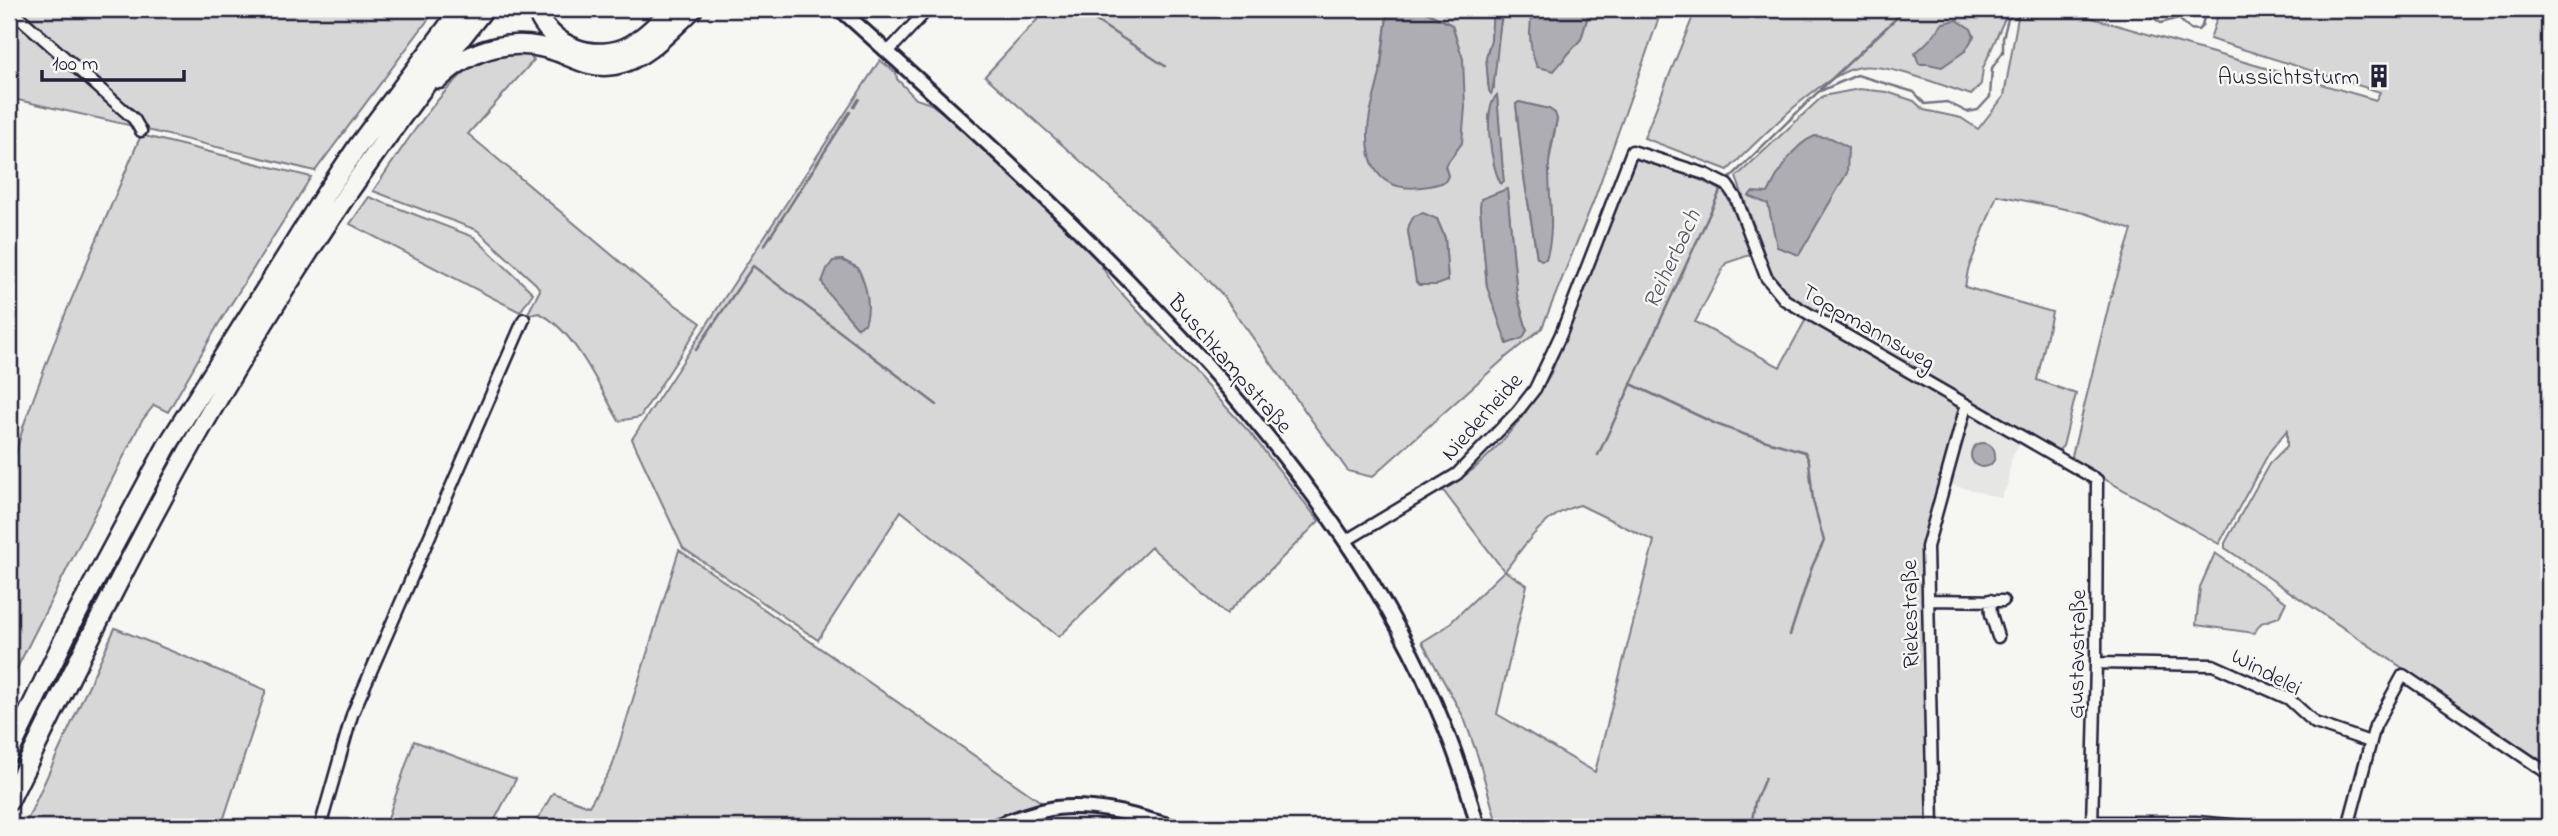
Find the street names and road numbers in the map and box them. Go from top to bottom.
street label: Toppmannsweg [1794,276,1941,381]
street label: Buschkampstraße [1158,287,1300,442]
street label: Niederheide [1434,366,1532,469]
street label: Riekestraße [1894,559,1929,669]
street label: Gustavstraße [2061,588,2096,719]
street label: Windelei [2225,641,2307,706]

